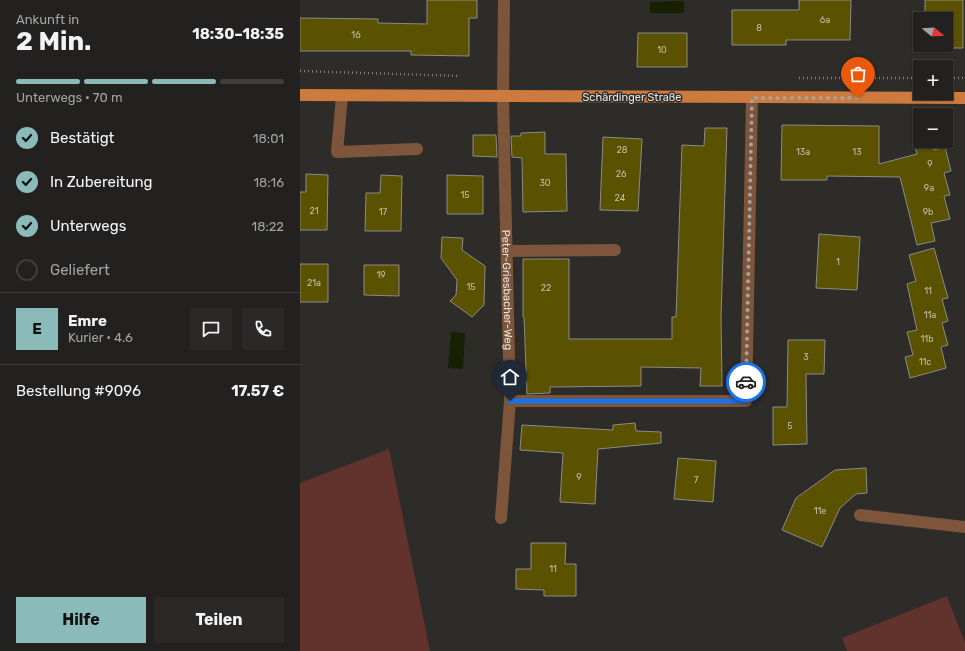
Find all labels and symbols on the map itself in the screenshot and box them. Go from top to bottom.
north arrow [913,12,953,52]
house number: 6a [820,15,830,25]
house number: 8 [756,23,762,33]
house number: 16 [351,30,361,40]
house number: 10 [657,45,667,55]
pin [841,57,875,98]
street label: Schärdinger Straße [583,91,681,104]
house number: 28 [616,145,628,155]
house number: 13a [796,147,810,157]
house number: 13 [852,147,862,157]
house number: 9 [927,159,933,169]
house number: 26 [616,169,627,179]
house number: 30 [539,178,551,188]
house number: 9a [924,183,934,193]
house number: 15 [460,190,470,200]
house number: 24 [615,193,626,203]
house number: 21 [309,206,319,216]
house number: 17 [379,207,388,217]
house number: 9b [923,207,933,217]
street label: Peter-Griesbacher-Weg [499,230,515,350]
house number: 1 [836,257,840,267]
house number: 19 [376,270,386,280]
house number: 21a [307,278,321,288]
house number: 15 [466,282,476,292]
house number: 22 [541,283,551,293]
house number: 11 [924,286,932,296]
house number: 11a [924,310,936,320]
house number: 11b [920,334,934,344]
house number: 3 [803,352,809,362]
house number: 11c [919,357,931,367]
pin [493,360,527,401]
courier [726,362,766,402]
house number: 5 [787,421,793,431]
house number: 9 [576,472,582,482]
house number: 7 [694,475,699,485]
house number: 11e [814,506,826,516]
house number: 11 [549,564,557,574]

